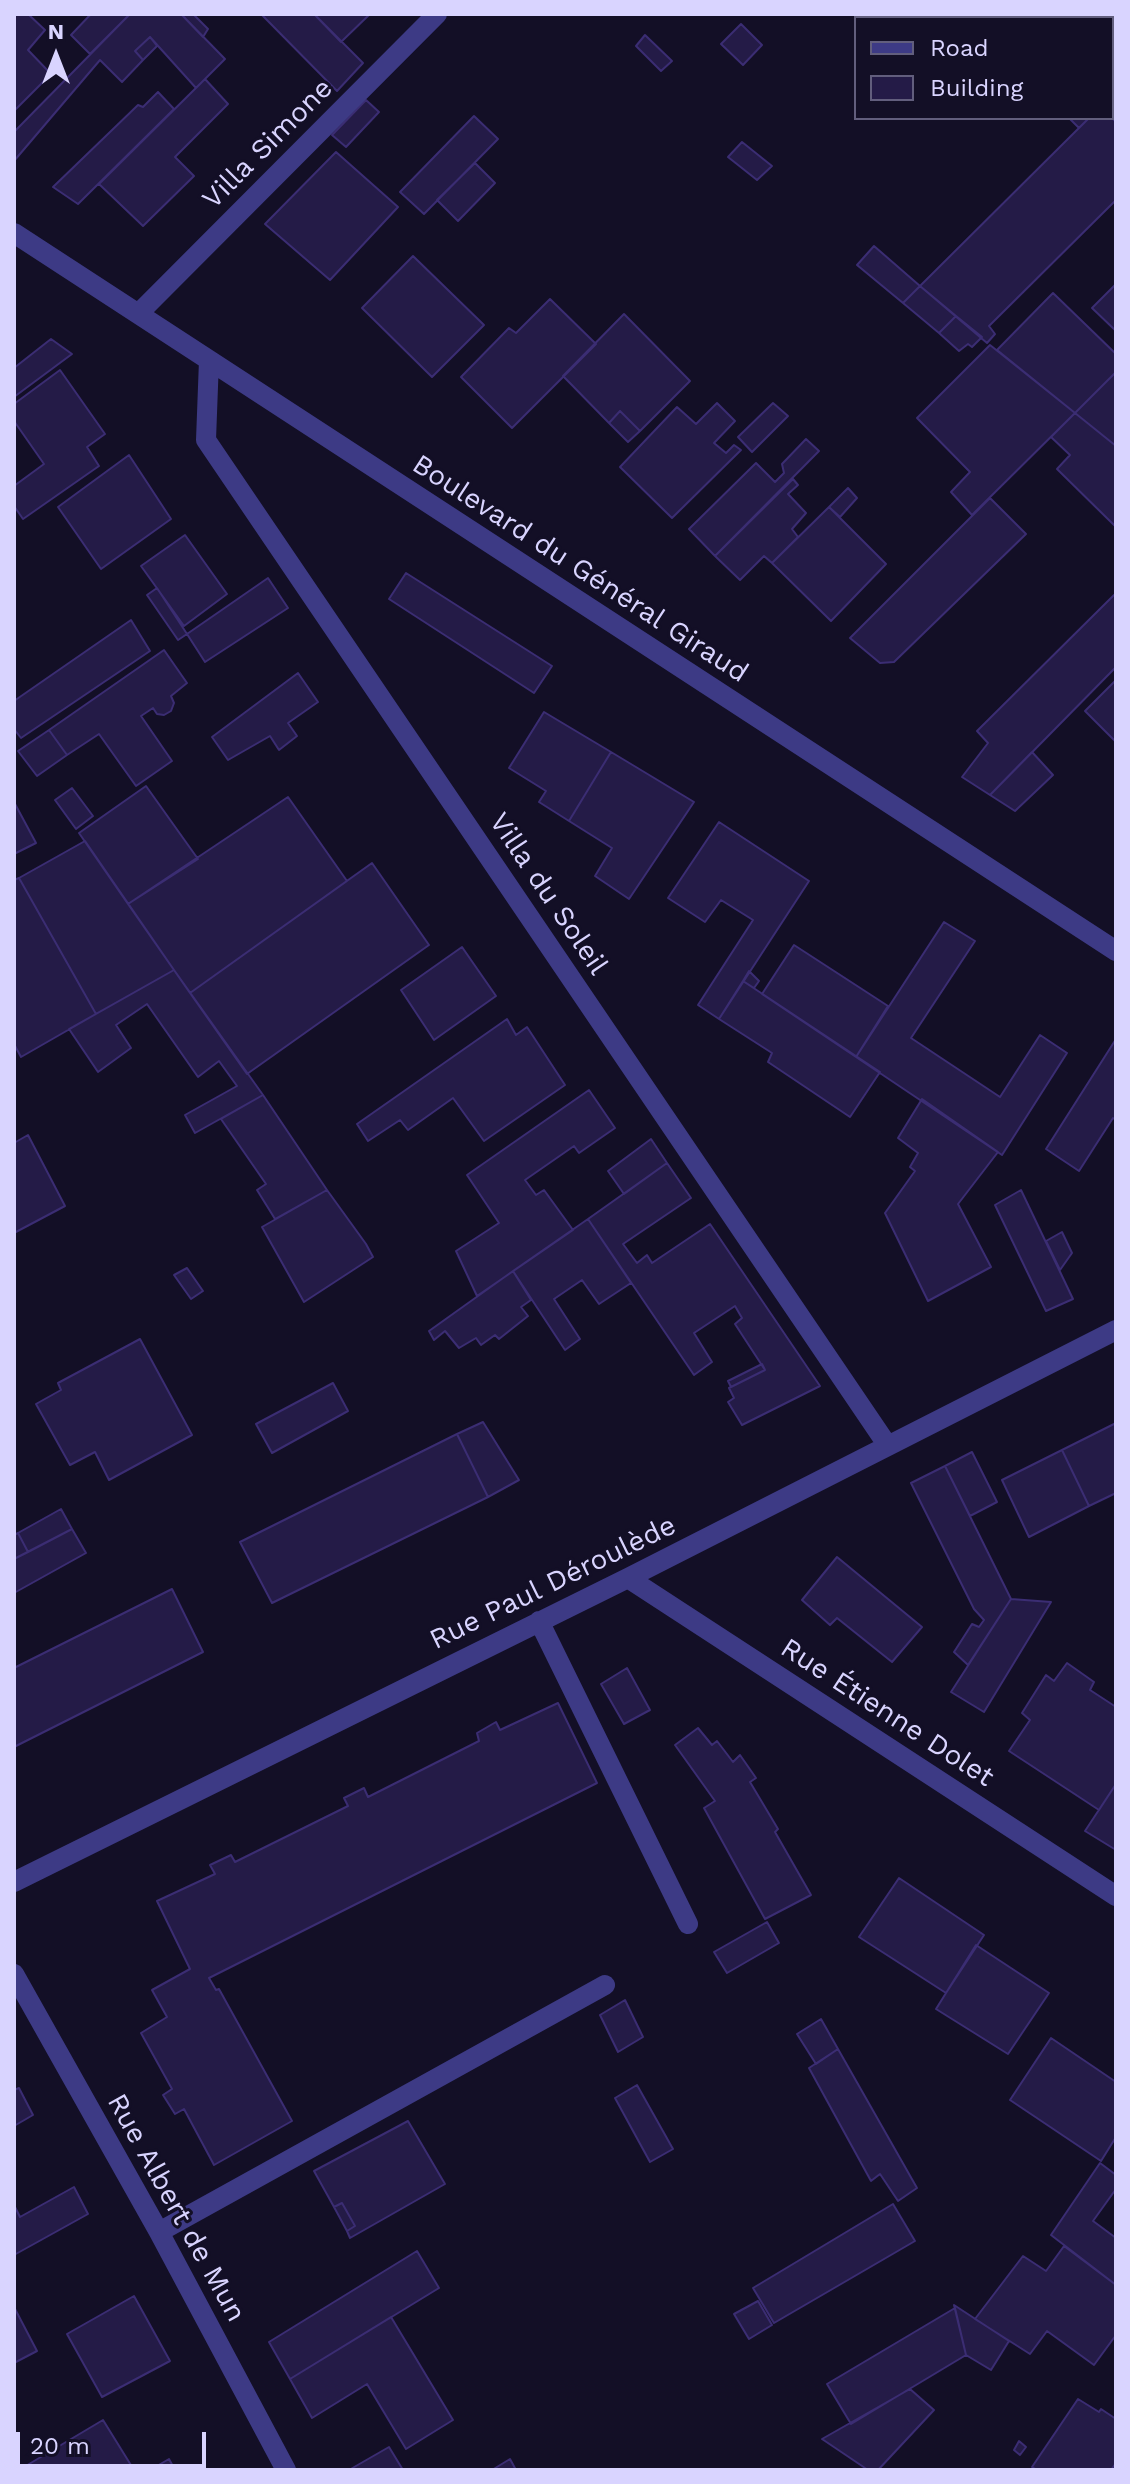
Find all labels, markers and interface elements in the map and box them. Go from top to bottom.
north arrow [16,16,96,96]
legend [854,16,1114,120]
text: N [48,19,64,44]
text: Road [930,34,989,62]
street label: Villa Simone [196,72,340,216]
text: Building [930,74,1023,102]
street label: Boulevard du Général Giraud [406,448,754,690]
street label: Villa du Soleil [482,807,614,981]
street label: Rue Paul Déroulède [425,1509,681,1657]
street label: Rue Étienne Dolet [774,1632,1000,1794]
street label: Rue Albert de Mun [99,2088,253,2328]
scale bar [20,2416,210,2466]
text: 20 m [30,2432,90,2460]

